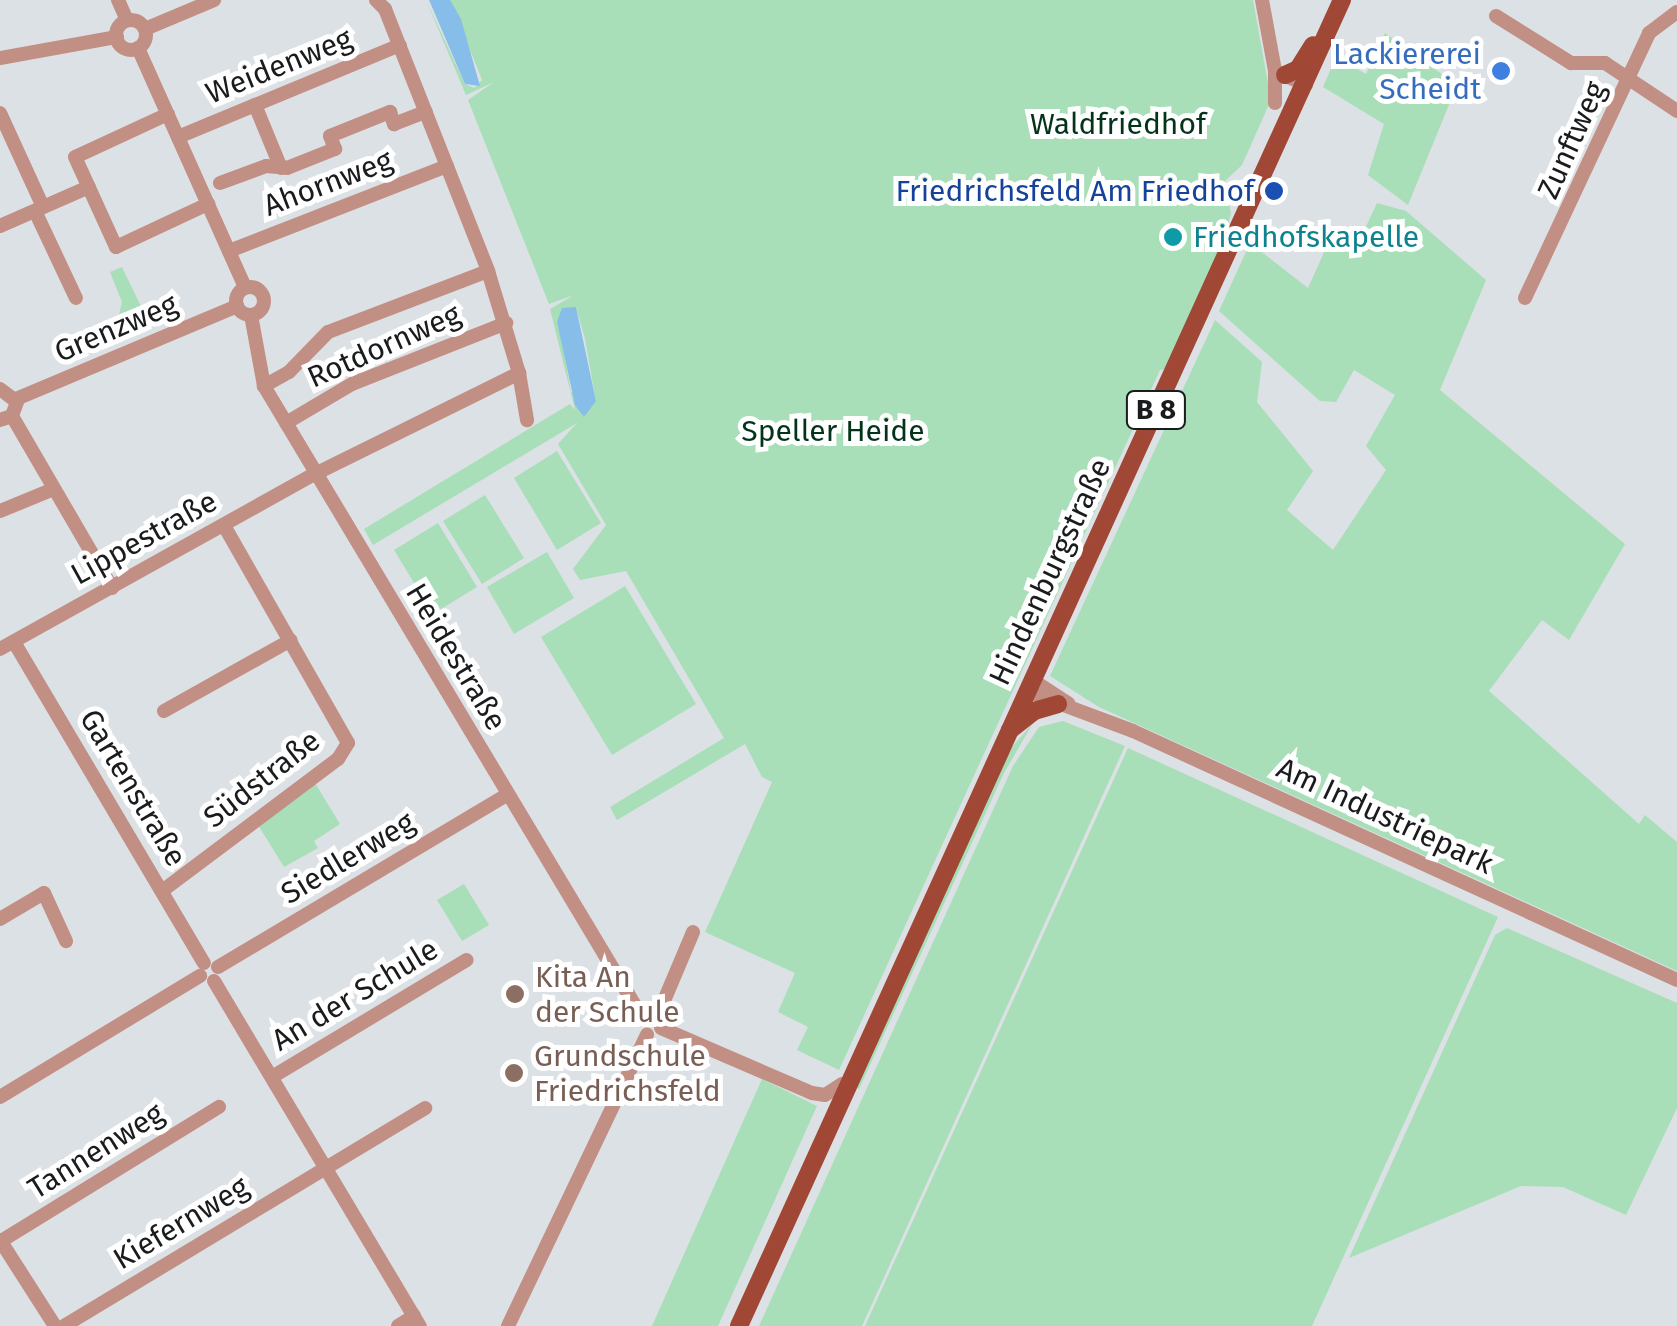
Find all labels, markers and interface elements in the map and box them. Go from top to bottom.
street label: Weidenweg [201,20,357,112]
place label: Lackiererei Scheidt [1333,36,1481,106]
marker: Lackiererei Scheidt [1490,60,1512,82]
street label: Zunftweg [1530,76,1614,204]
park label: Waldfriedhof [1030,106,1206,142]
street label: Ahornweg [259,142,397,224]
place label: Friedrichsfeld Am Friedhof [895,173,1254,209]
marker: Friedrichsfeld Am Friedhof [1263,180,1285,202]
place label: Friedhofskapelle [1193,219,1419,255]
marker: Friedhofskapelle [1162,226,1184,248]
street label: Grenzweg [49,286,183,370]
street label: Rotdornweg [302,296,466,396]
road number: B 8 [1124,387,1188,433]
park label: Speller Heide [741,413,925,449]
street label: Hindenburgstraße [982,453,1118,691]
street label: Lippestraße [65,483,223,593]
street label: Heidestraße [398,577,514,737]
street label: Gartenstraße [72,703,194,873]
street label: Südstraße [197,722,327,836]
street label: Am Industriepark [1271,750,1499,882]
street label: Siedlerweg [275,804,421,912]
street label: An der Schule [265,931,445,1059]
place label: Kita An der Schule [535,959,680,1030]
marker: Kita An der Schule [504,983,526,1005]
place label: Grundschule Friedrichsfeld [534,1038,721,1108]
marker: Grundschule Friedrichsfeld [503,1062,525,1084]
street label: Tannenweg [22,1095,170,1207]
street label: Kiefernweg [107,1169,255,1277]

